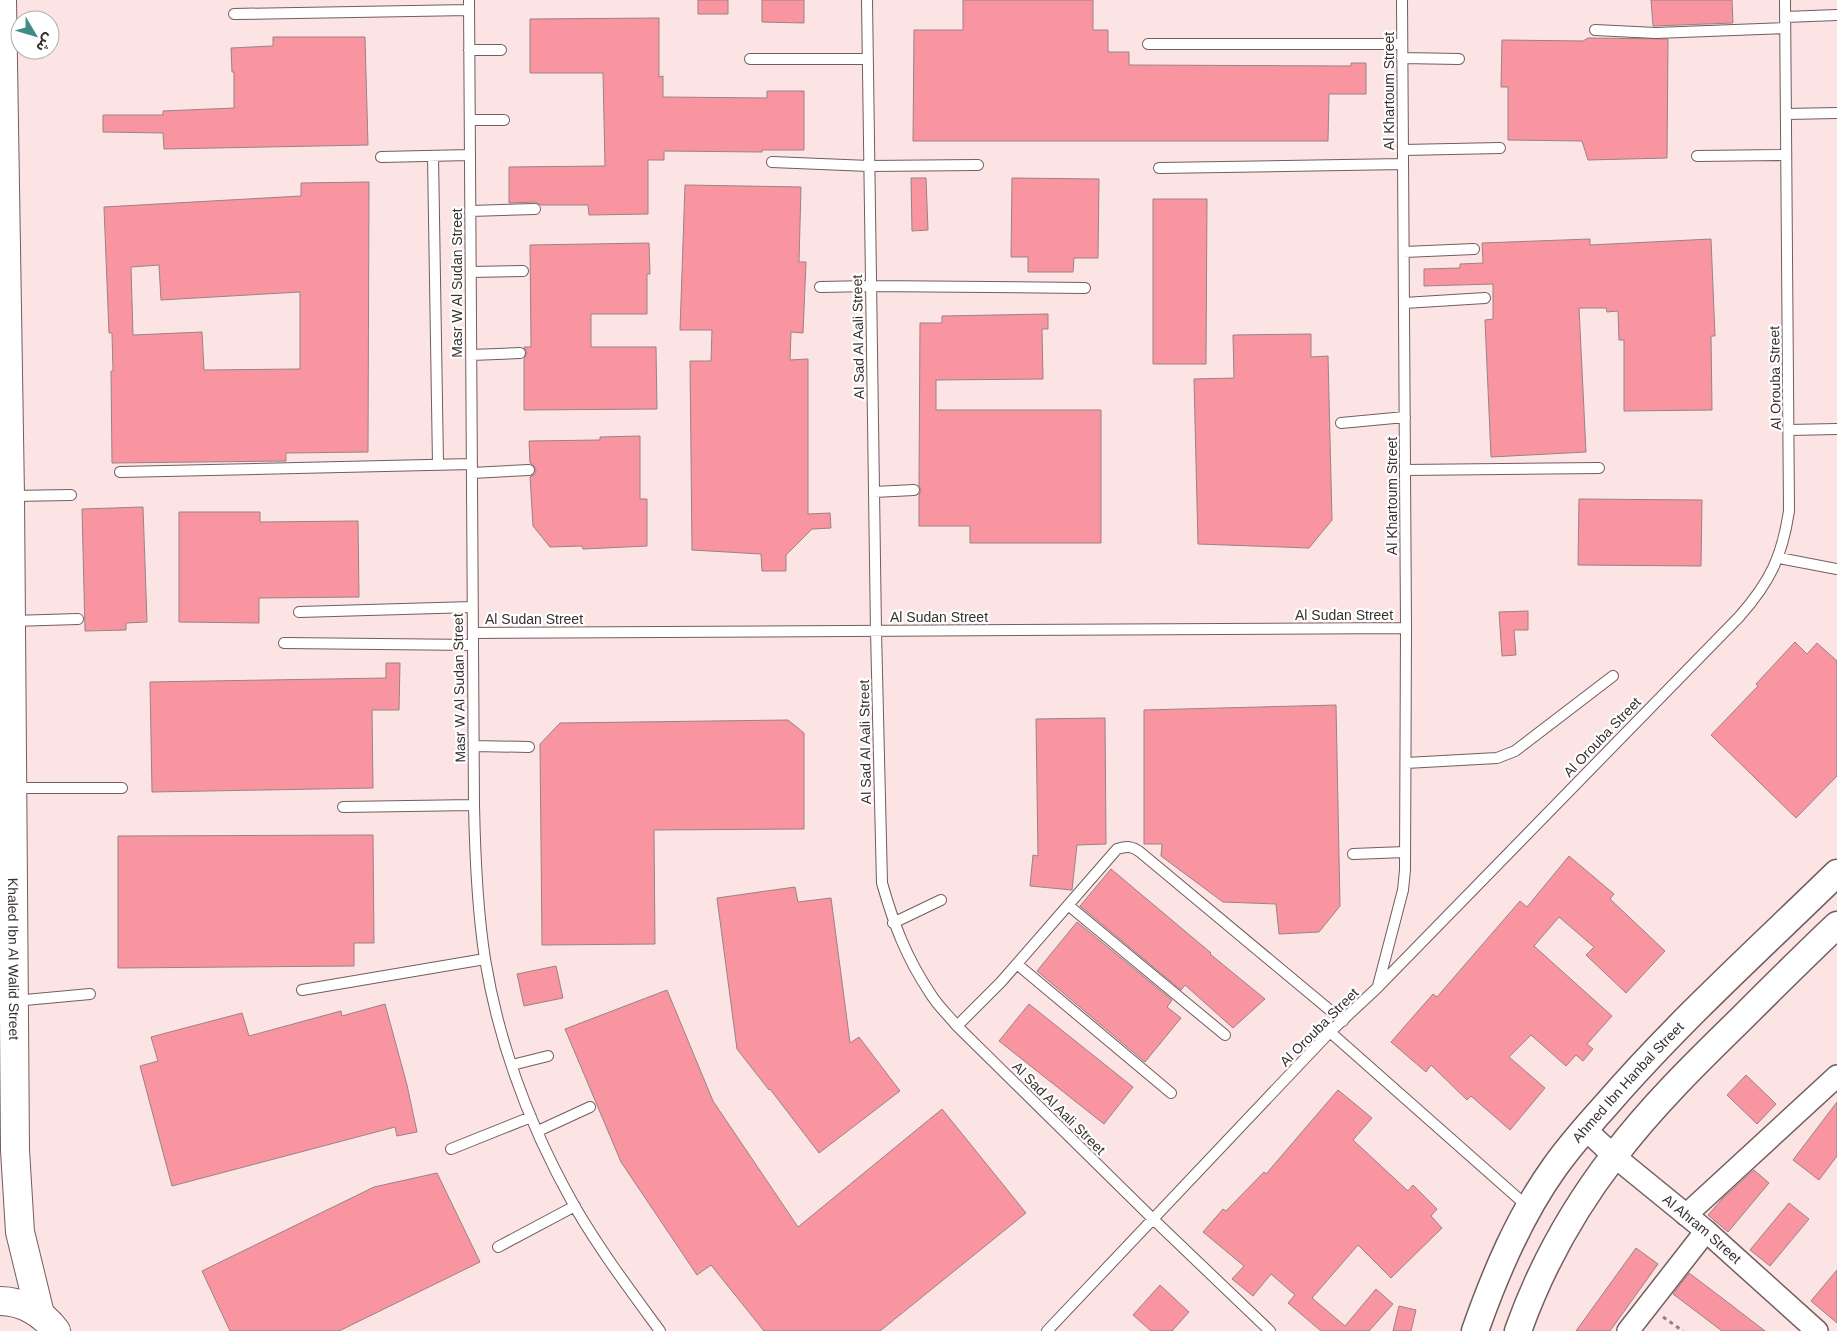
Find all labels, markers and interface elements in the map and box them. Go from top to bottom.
north arrow [10,10,60,60]
text: ش [33,31,57,55]
street label: Al Khartoum Street [1381,32,1397,150]
street label: Masr W Al Sudan Street [449,208,465,358]
street label: Al Sad Al Aali Street [849,275,867,399]
street label: Al Orouba Street [1766,326,1784,430]
street label: Al Khartoum Street [1384,437,1400,555]
street label: Al Sudan Street [1295,607,1393,623]
street label: Al Sudan Street [890,609,988,625]
street label: Al Sudan Street [485,611,583,627]
street label: Masr W Al Sudan Street [450,613,468,763]
street label: Al Sad Al Aali Street [856,680,874,804]
street label: Al Orouba Street [1560,694,1644,780]
street label: Khaled Ibn Al Walid Street [5,878,22,1040]
street label: Al Orouba Street [1276,984,1362,1070]
street label: Ahmed Ibn Hanbal Street [1569,1019,1687,1146]
street label: Al Sad Al Aali Street [1009,1058,1109,1158]
street label: Al Ahram Street [1660,1191,1745,1267]

